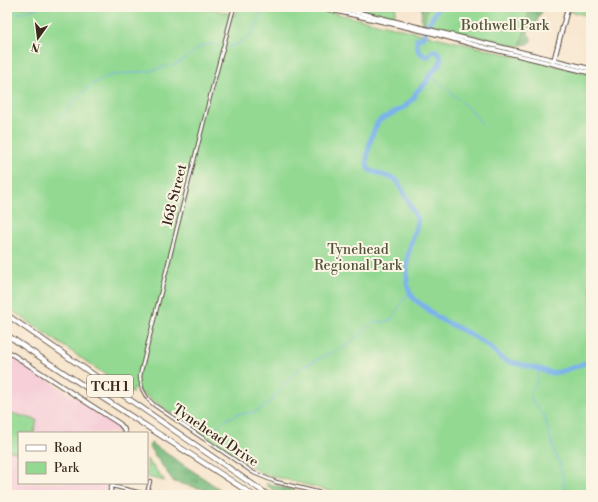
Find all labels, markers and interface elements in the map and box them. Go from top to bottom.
park label: Bothwell Park [460,17,550,35]
north arrow [18,18,58,58]
text: N [30,39,42,55]
street label: 168 Street [159,162,191,228]
park label: Tynehead Regional Park [314,241,403,275]
road number: TCH 1 [87,375,133,397]
street label: Tynehead Drive [169,400,262,471]
legend [18,432,148,484]
text: Road [54,441,82,456]
text: Park [54,461,80,476]

